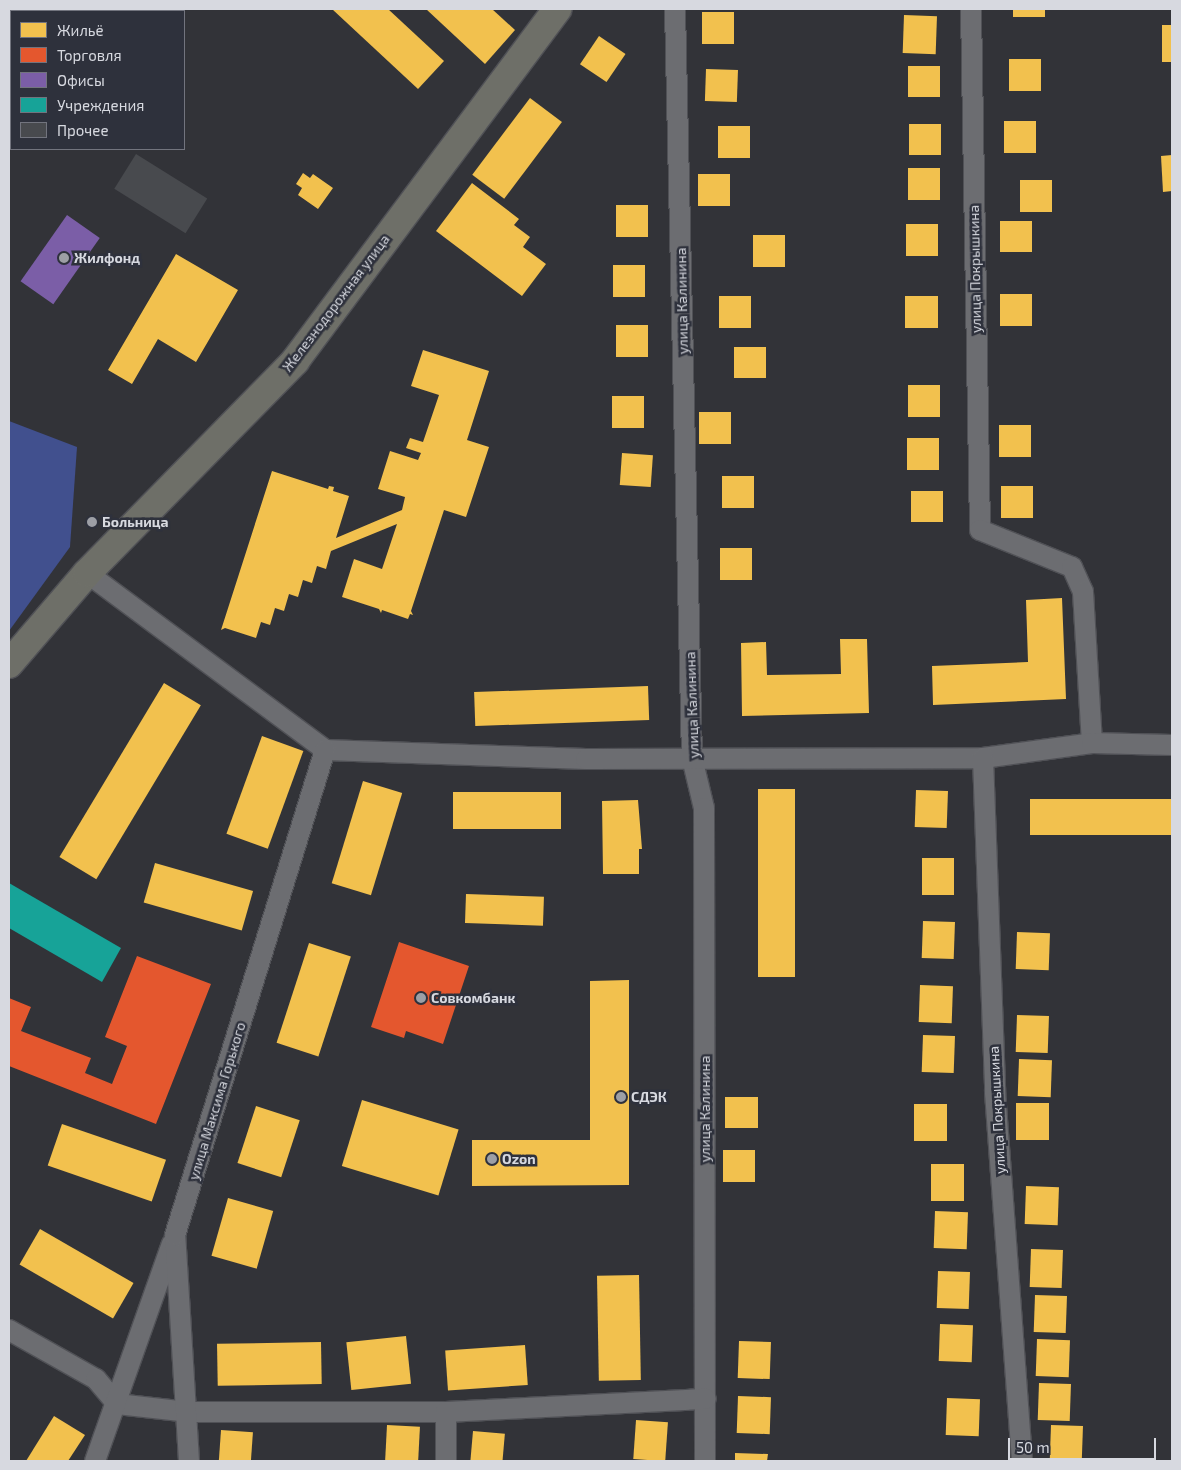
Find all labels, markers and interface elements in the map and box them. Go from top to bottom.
legend [10,10,185,150]
text: Жильё [57,21,104,39]
text: Торговля [57,46,122,64]
text: Офисы [57,71,105,89]
text: Учреждения [57,96,144,114]
text: Прочее [57,121,109,139]
street label: улица Покрышкина [965,205,985,333]
street label: Железнодорожная улица [279,231,393,375]
street label: улица Калинина [673,248,691,354]
place label: Жилфонд [74,250,140,266]
marker: Жилфонд [58,252,70,264]
place label: Больница [102,514,169,530]
marker: Больница [86,516,98,528]
street label: улица Калинина [682,651,702,759]
place label: Совкомбанк [431,990,515,1006]
marker: Совкомбанк [415,992,427,1004]
street label: улица Максима Горького [185,1020,249,1182]
street label: улица Покрышкина [985,1046,1009,1174]
street label: улица Калинина [697,1056,713,1162]
place label: СДЭК [631,1089,667,1105]
marker: СДЭК [615,1091,627,1103]
place label: Ozon [502,1151,536,1167]
marker: Ozon [486,1153,498,1165]
scale bar [1011,1428,1158,1460]
text: 50 m [1016,1438,1050,1456]

